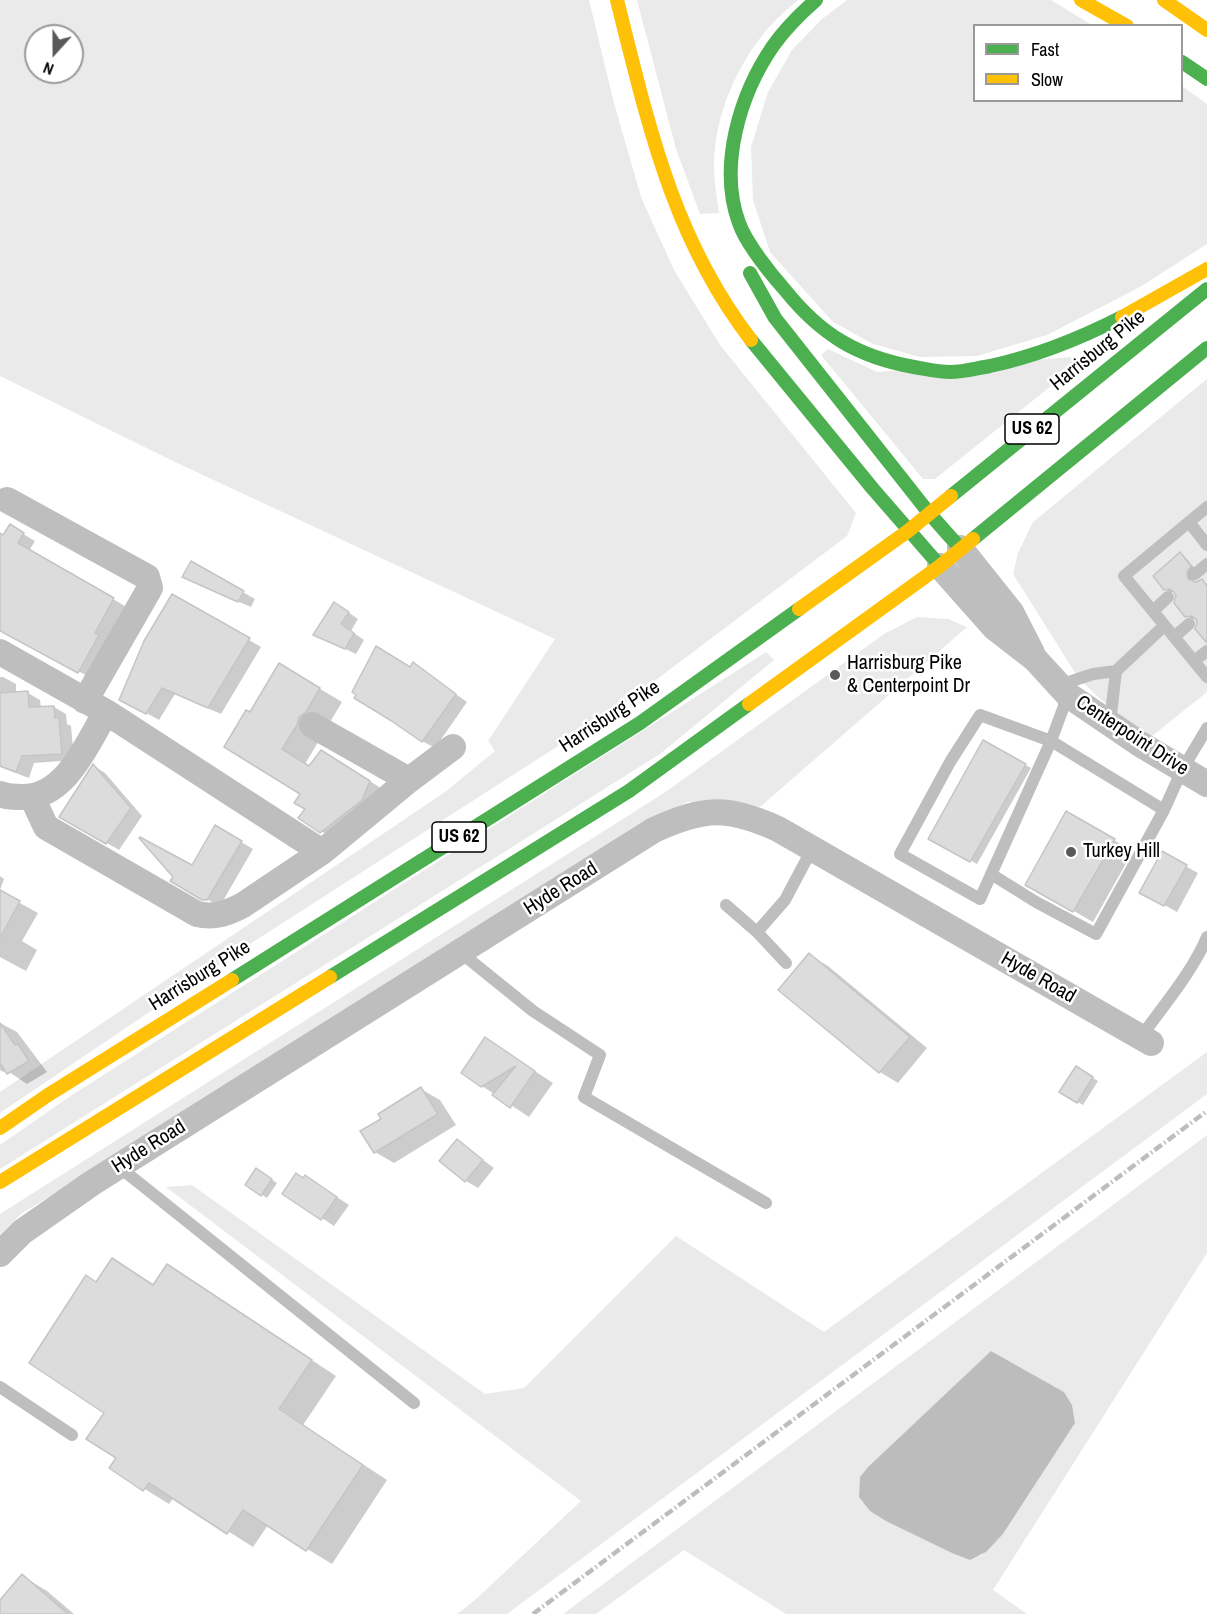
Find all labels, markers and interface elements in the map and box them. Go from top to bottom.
north arrow [24,24,84,84]
legend [973,24,1183,102]
text: Fast [1031,37,1059,62]
text: N [40,57,57,81]
text: Slow [1031,67,1063,92]
street label: Harrisburg Pike [1046,306,1150,396]
road number: US 62 [1005,414,1059,444]
place label: Harrisburg Pike & Centerpoint Dr [847,652,970,699]
marker: Harrisburg Pike & Centerpoint Dr [828,668,842,682]
street label: Harrisburg Pike [555,676,665,758]
street label: Centerpoint Drive [1071,691,1193,781]
road number: US 62 [432,822,486,852]
place label: Turkey Hill [1083,840,1160,864]
marker: Turkey Hill [1064,845,1078,859]
street label: Hyde Road [520,857,602,921]
street label: Harrisburg Pike [145,935,255,1017]
street label: Hyde Road [996,947,1080,1009]
street label: Hyde Road [108,1115,190,1179]

